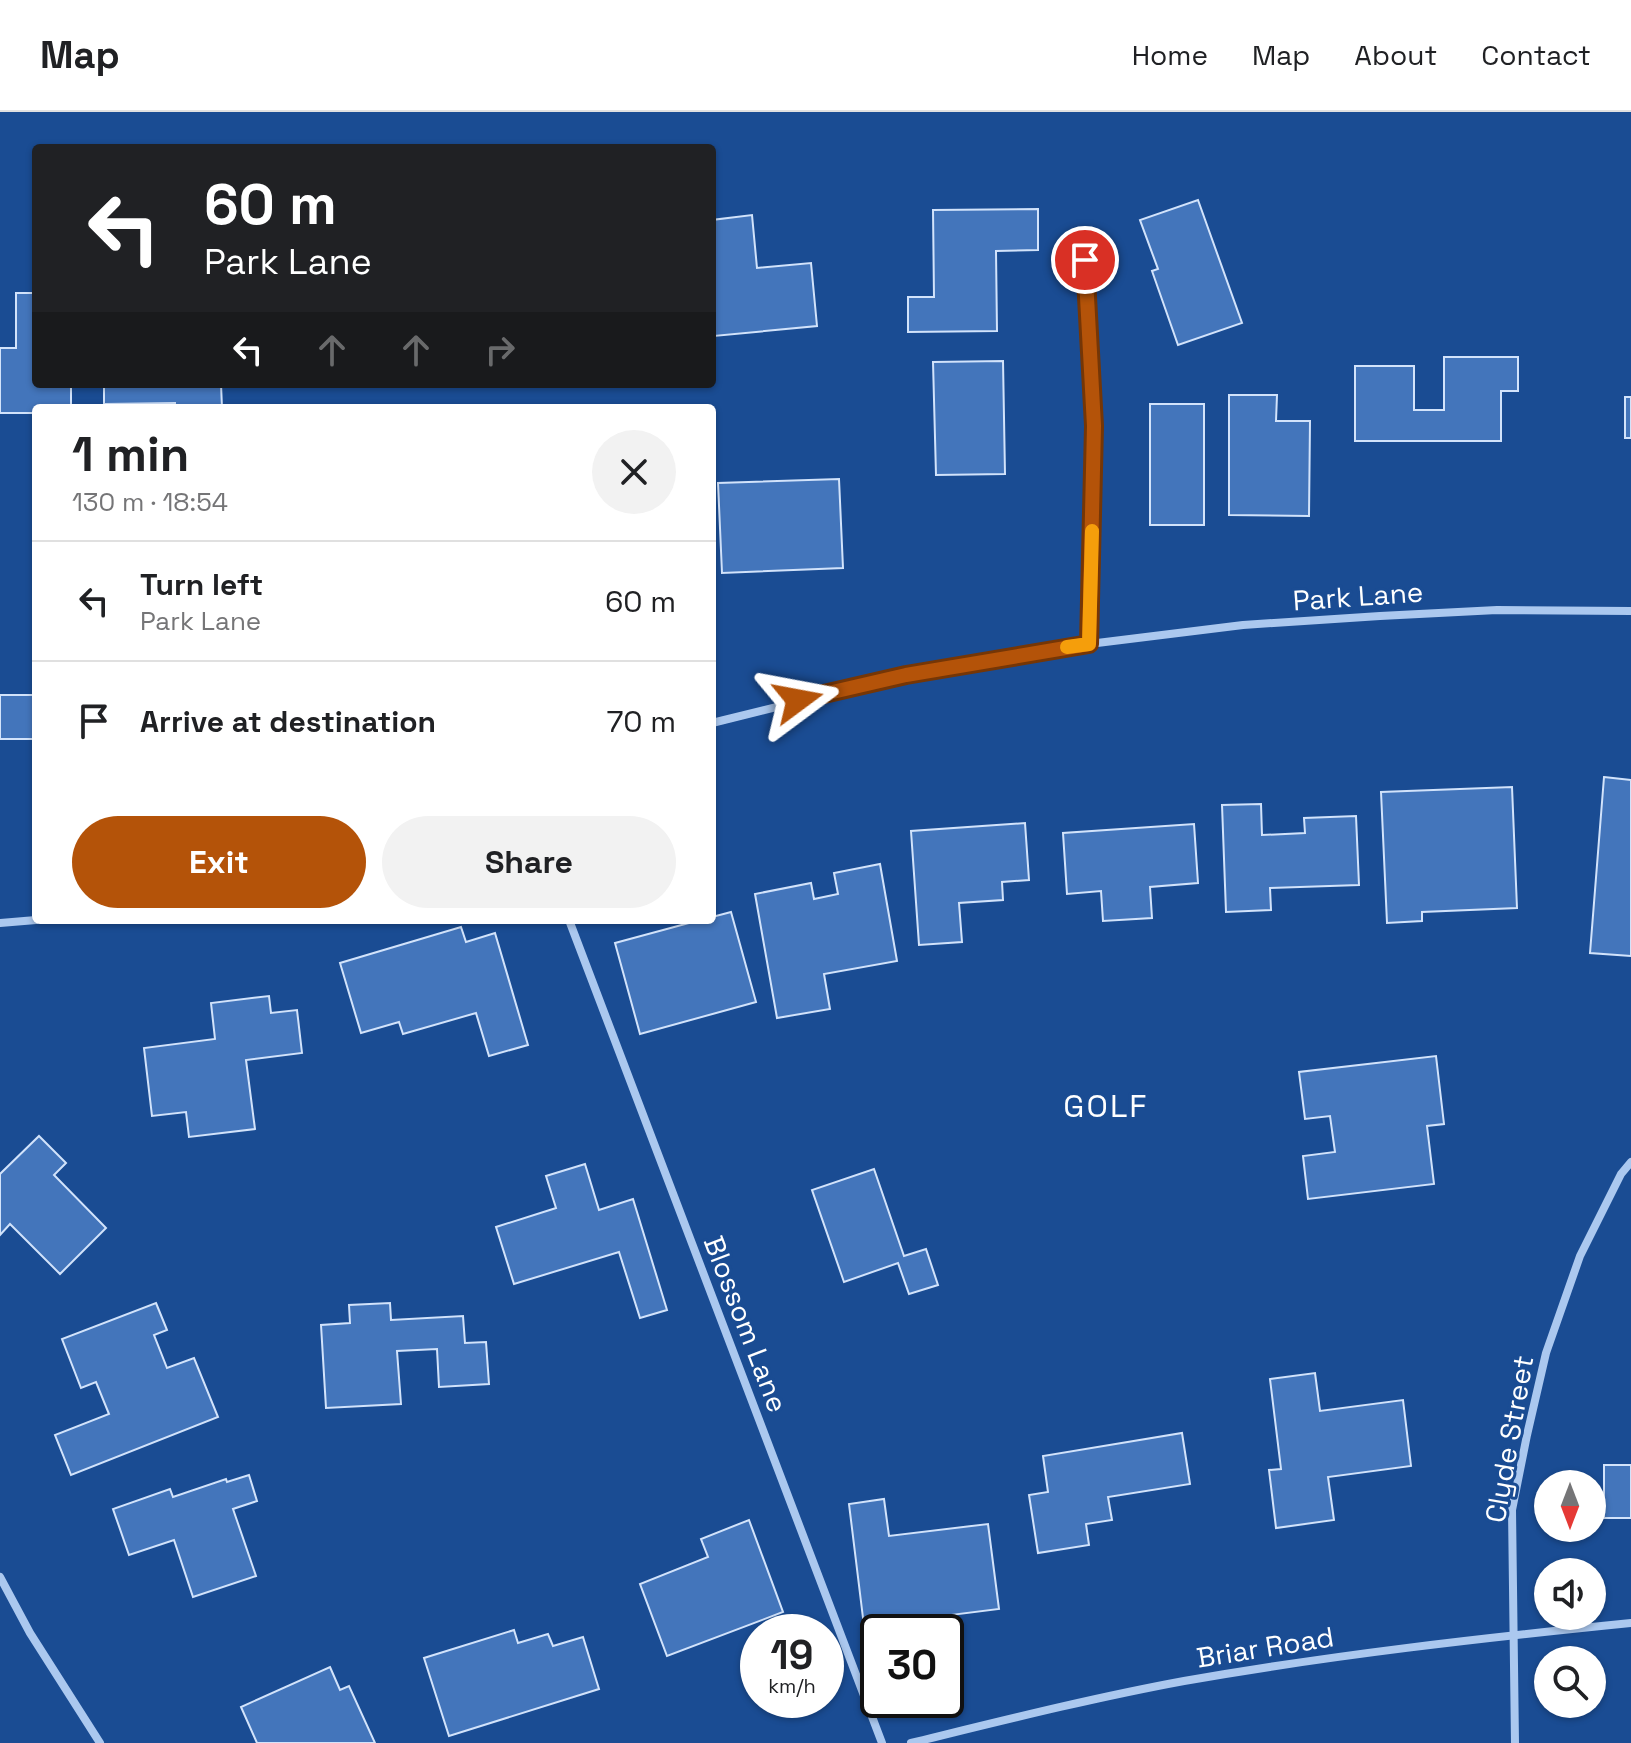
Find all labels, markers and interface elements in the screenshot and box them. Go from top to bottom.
text: Map [40,31,120,79]
text: Home [1132,37,1208,73]
text: Map [1252,37,1310,73]
text: About [1354,37,1437,73]
text: Contact [1481,37,1591,73]
text: 60 m [204,169,337,240]
icon: left [72,176,176,280]
pin [1051,226,1119,294]
icon: arrive [1063,238,1107,282]
text: Park Lane [204,239,372,285]
icon: left [226,328,270,372]
icon: ahead [310,328,354,372]
icon: ahead [394,328,438,372]
icon: right [478,328,522,372]
text: 1 min [72,424,189,485]
button: close [592,430,676,514]
text: 130 m · 18:54 [72,485,228,519]
text: Turn left [140,565,263,604]
street label: Park Lane [1292,573,1424,619]
icon: left [72,579,116,623]
text: 60 m [605,582,676,621]
text: Park Lane [140,604,261,638]
position arrow [756,658,840,742]
icon: arrive [72,699,116,743]
text: Arrive at destination [140,702,436,741]
text: 70 m [607,702,676,741]
button: Exit [72,816,366,908]
button: Share [382,816,676,908]
district label: GOLF [1063,1086,1149,1126]
street label: Blossom Lane [696,1231,796,1417]
street label: Clyde Street [1477,1352,1541,1526]
north arrow [1534,1470,1606,1542]
map controls [1534,1470,1606,1718]
button: sound [1534,1558,1606,1630]
speed limit sign: 30 [860,1614,964,1718]
street label: Briar Road [1194,1618,1336,1676]
text: 19 [771,1630,813,1681]
button: search [1534,1646,1606,1718]
text: km/h [768,1673,816,1699]

